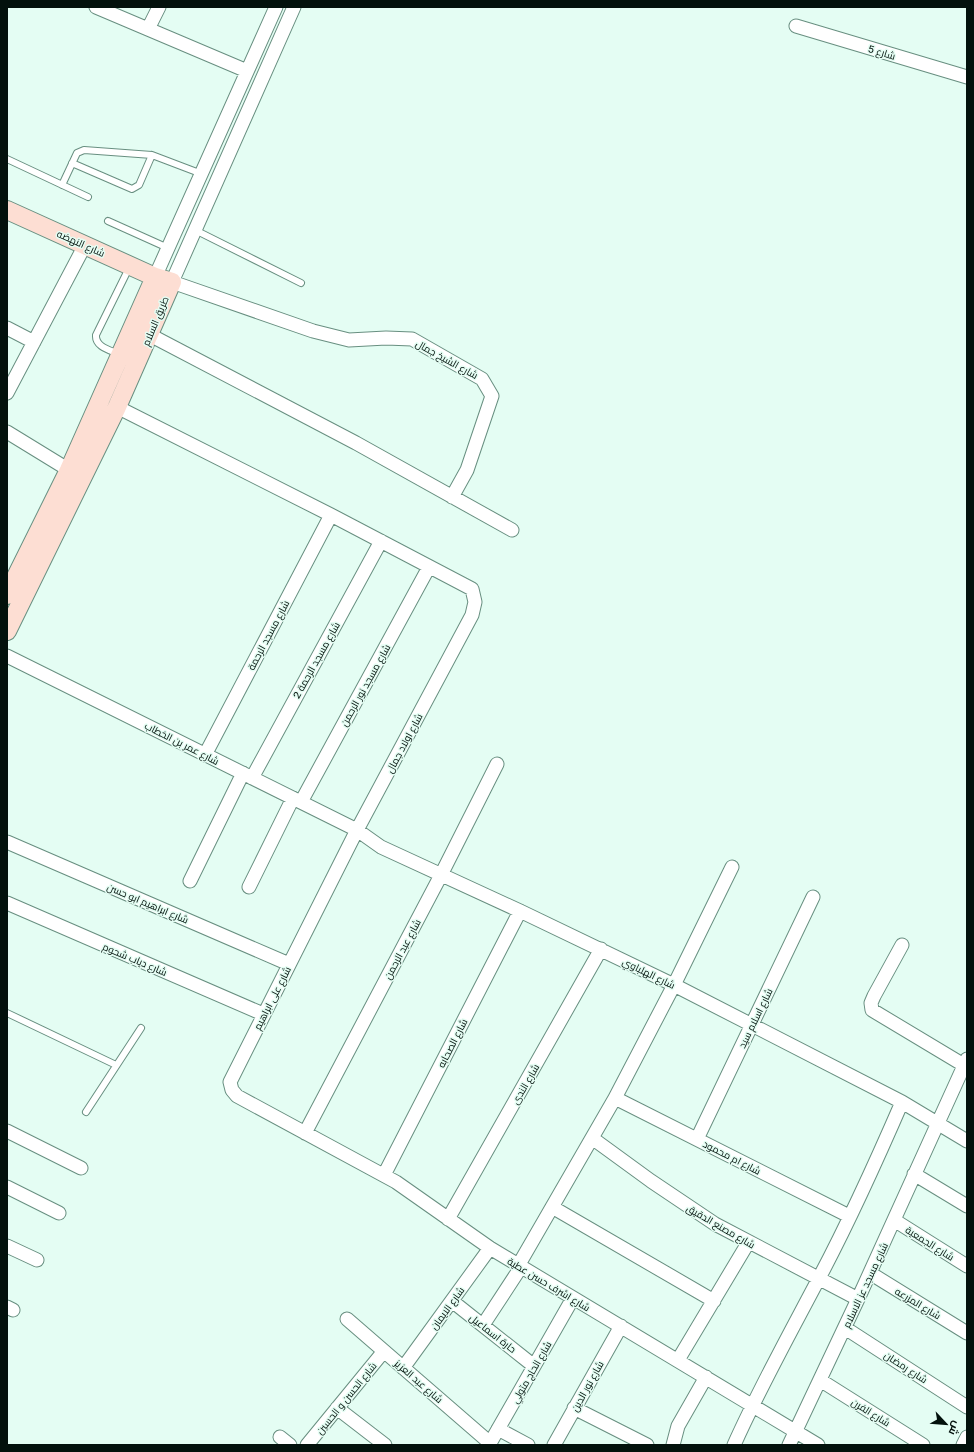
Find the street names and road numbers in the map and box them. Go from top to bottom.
street label: شارع 5 [867,42,897,63]
street label: شارع النهضه [55,227,107,260]
street label: طريق السلام [139,295,173,348]
street label: شارع الشيخ جمال [413,337,480,382]
street label: شارع مسجد الرحمة [245,598,292,672]
street label: شارع مسجد الرحمة 2 [290,620,343,701]
street label: شارع مسجد نور الرحمن [337,642,393,729]
street label: شارع اولاد جمال [383,711,426,775]
street label: شارع عمر بن الخطاب [142,719,221,768]
street label: شارع ابراهيم ابو حسن [105,880,191,927]
street label: شارع عبد الرحمن [381,917,424,982]
street label: شارع دياب شحوم [100,940,169,980]
street label: شارع الهلباوي [620,955,677,993]
street label: شارع على ابراهيم [251,964,295,1033]
street label: شارع اسلام سيد [735,986,776,1051]
street label: شارع الصحابه [435,1017,470,1070]
street label: شارع الندى [509,1062,542,1107]
street label: شارع ام محمود [700,1137,763,1178]
street label: شارع مصنع الدقيق [684,1201,757,1251]
street label: شارع الجمعية [903,1223,957,1264]
street label: شارع مسجد عز الاسلام [840,1241,892,1330]
street label: شارع اشرف حسن عطية [505,1255,592,1314]
street label: شارع الايمان [427,1284,467,1332]
street label: شارع المزرعه [892,1285,943,1322]
street label: حارة اسماعيل [467,1311,519,1356]
street label: شارع الحاج متولي [508,1339,555,1406]
street label: شارع رمضان [882,1349,930,1386]
street label: شارع عبد العزيز [391,1356,446,1406]
street label: شارع نور الدين [568,1359,607,1414]
street label: شارع الحسن و الحسين [313,1360,380,1437]
street label: شارع الفرن [849,1395,893,1429]

